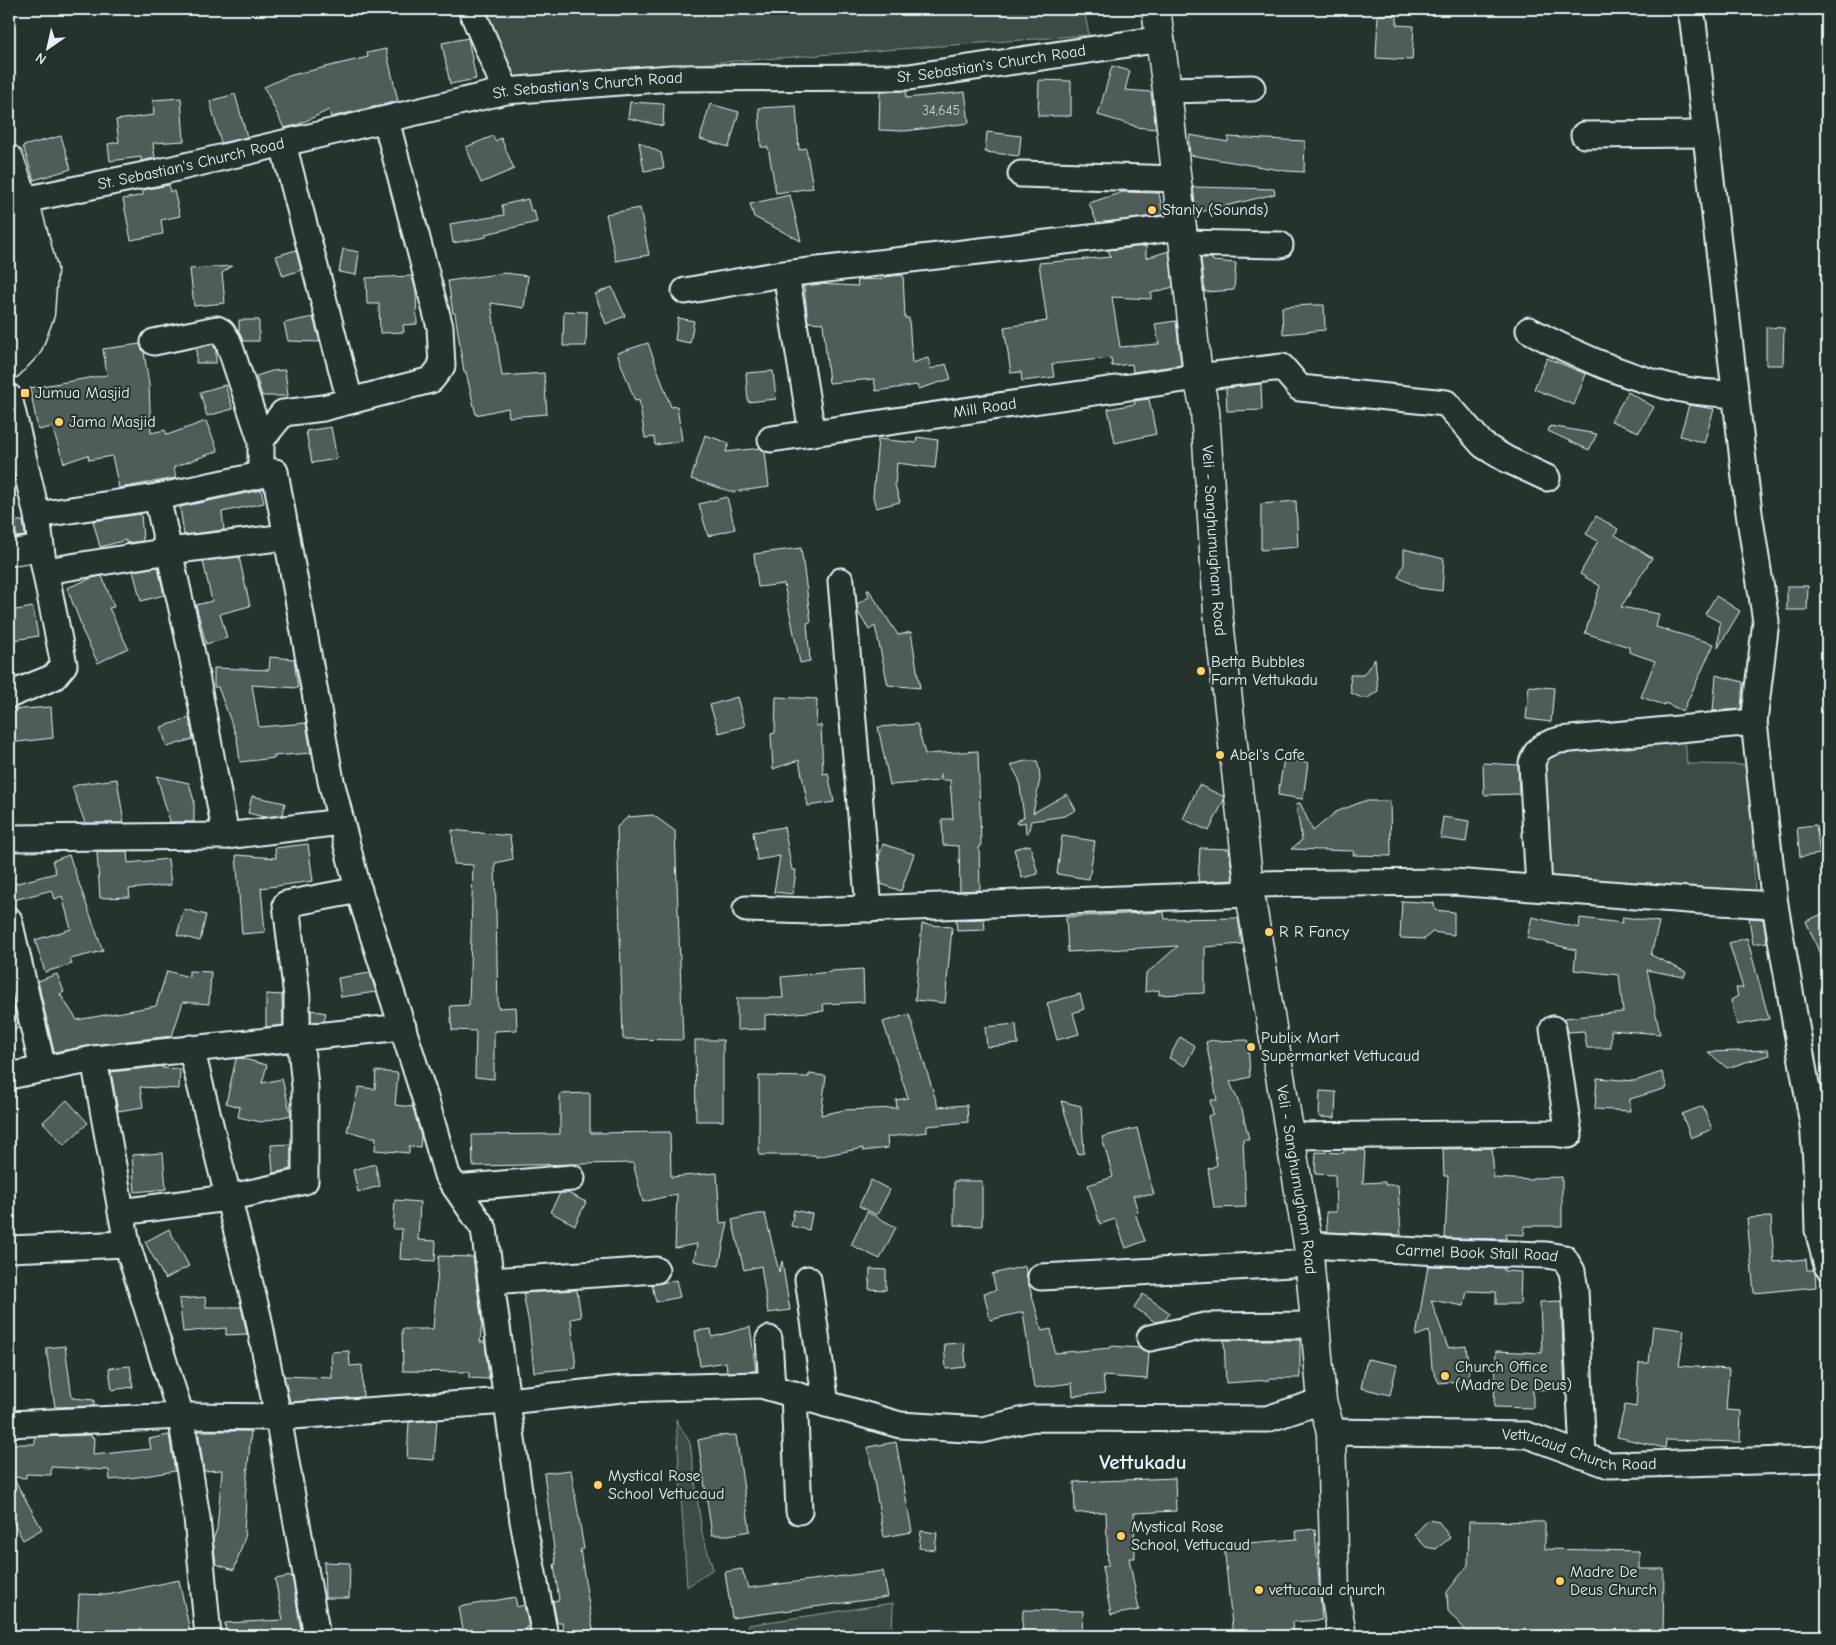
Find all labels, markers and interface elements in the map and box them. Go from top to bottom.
north arrow [22,22,72,72]
street label: St. Sebastian's Church Road [897,41,1087,86]
text: N [32,49,50,68]
street label: St. Sebastian's Church Road [491,69,683,103]
house number: 34,645 [922,102,960,119]
street label: St. Sebastian's Church Road [96,134,286,193]
place label: Stanly (Sounds) [1162,201,1269,219]
marker: Stanly (Sounds) [1146,204,1158,216]
place label: Jumua Masjid [35,384,130,402]
marker: Jumua Masjid [19,387,31,399]
street label: Mill Road [952,394,1018,421]
place label: Jama Masjid [69,413,156,431]
marker: Jama Masjid [53,416,65,428]
street label: Veli - Sanghumugham Road [1198,445,1230,637]
place label: Betta Bubbles Farm Vettukadu [1211,653,1318,689]
marker: Betta Bubbles Farm Vettukadu [1195,665,1207,677]
place label: Abel's Cafe [1230,746,1305,764]
marker: Abel's Cafe [1214,749,1226,761]
place label: R R Fancy [1279,923,1350,941]
marker: R R Fancy [1263,926,1275,938]
place label: Publix Mart Supermarket Vettucaud [1261,1029,1420,1065]
marker: Publix Mart Supermarket Vettucaud [1245,1041,1257,1053]
street label: Veli - Sanghumugham Road [1273,1084,1320,1275]
street label: Carmel Book Stall Road [1395,1241,1560,1266]
place label: Church Office (Madre De Deus) [1455,1358,1572,1394]
marker: Church Office (Madre De Deus) [1439,1370,1451,1382]
street label: Vettucaud Church Road [1502,1426,1657,1474]
district label: Vettukadu [1099,1450,1187,1474]
place label: Mystical Rose School Vettucaud [608,1467,724,1503]
marker: Mystical Rose School Vettucaud [592,1479,604,1491]
place label: Mystical Rose School, Vettucaud [1131,1518,1250,1554]
marker: Mystical Rose School, Vettucaud [1115,1530,1127,1542]
place label: Madre De Deus Church [1570,1563,1657,1599]
marker: Madre De Deus Church [1554,1575,1566,1587]
place label: vettucaud church [1268,1581,1385,1599]
marker: vettucaud church [1253,1584,1265,1596]

